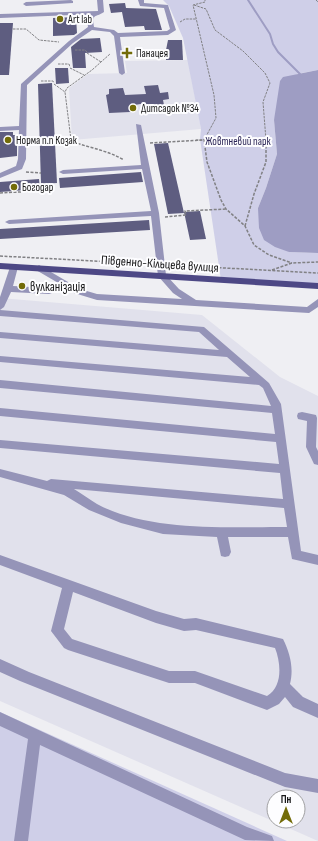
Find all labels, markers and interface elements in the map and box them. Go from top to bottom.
place label: Art lab [67,13,93,26]
marker: Art lab [55,14,65,24]
marker: Панацея [121,47,133,59]
place label: Панацея [136,47,168,60]
place label: Дитсадок №34 [141,102,199,115]
marker: Дитсадок №34 [128,103,138,113]
place label: Норма п.п Козак [16,134,78,147]
marker: Норма п.п Козак [3,135,13,145]
park label: Жовтневий парк [205,135,272,148]
place label: Богодар [22,181,53,194]
marker: Богодар [9,182,19,192]
street label: Південно-Кільцева вулиця [101,252,219,276]
place label: вулканізація [30,279,85,295]
marker: вулканізація [17,281,27,291]
north arrow [266,789,306,829]
text: Пн [281,793,292,806]

